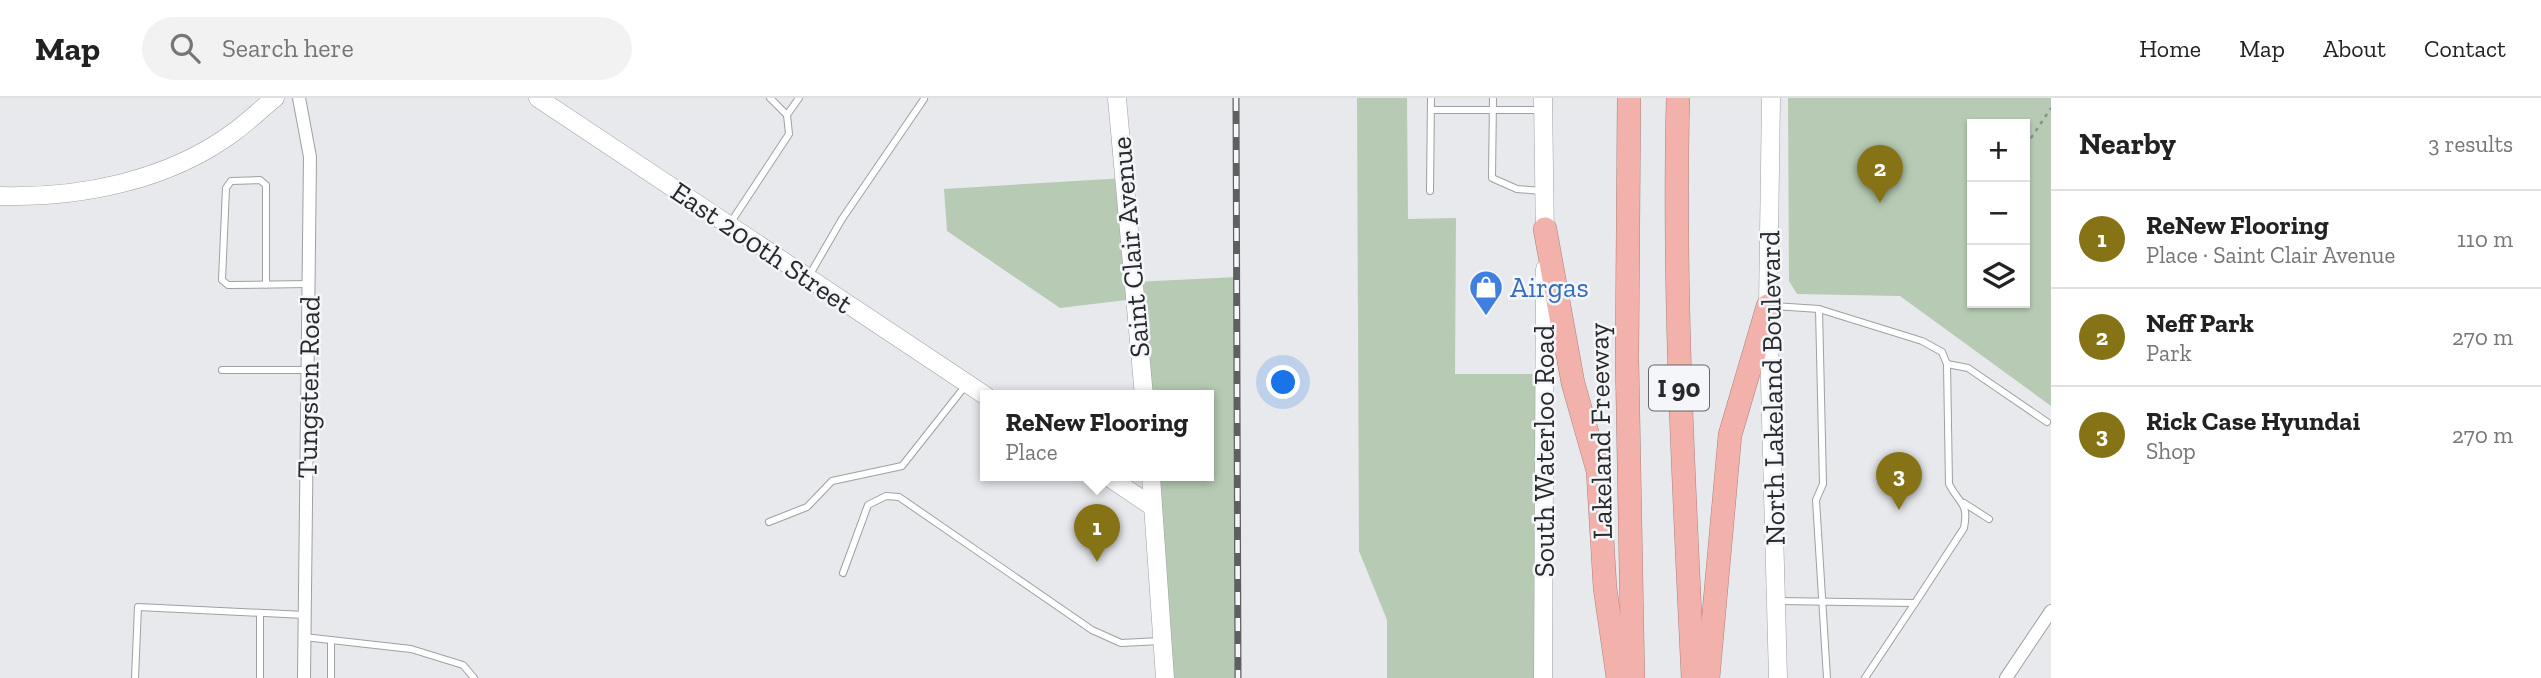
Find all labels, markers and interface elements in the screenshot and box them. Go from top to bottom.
search box [142,17,632,80]
text: Map [35,29,100,68]
icon: search [166,29,204,67]
text: Search here [222,32,354,64]
text: Home [2139,34,2201,63]
text: Map [2239,34,2285,63]
text: About [2323,34,2386,63]
text: Contact [2424,34,2506,63]
map controls [1967,119,2030,308]
button: + [1967,119,2030,182]
text: Nearby [2079,126,2176,162]
text: 3 results [2428,130,2513,158]
street label: Saint Clair Avenue [1104,135,1157,359]
pin: 2 [1857,145,1903,203]
street label: East 200th Street [665,175,859,321]
button: − [1967,182,2030,245]
text: ReNew Flooring [2146,209,2329,241]
text: 1 [2097,225,2107,253]
text: 110 m [2457,225,2513,253]
street label: North Lakeland Boulevard [1753,230,1792,546]
text: Place · Saint Clair Avenue [2146,241,2395,269]
button: layers [1967,245,2030,308]
shop icon: Airgas [1467,268,1505,317]
place label: Airgas [1510,271,1589,304]
street label: Tungsten Road [290,295,327,479]
text: Neff Park [2146,307,2254,339]
street label: Lakeland Freeway [1582,322,1619,540]
text: 2 [2096,323,2108,351]
text: 270 m [2452,323,2513,351]
street label: South Waterloo Road [1528,325,1561,577]
text: Park [2146,339,2192,367]
your location [1266,365,1300,399]
road number: I 90 [1649,366,1709,410]
popup [980,390,1214,481]
text: Rick Case Hyundai [2146,405,2360,437]
text: ReNew Flooring [1006,406,1188,438]
text: 3 [2096,421,2108,449]
text: 270 m [2452,421,2513,449]
text: Shop [2146,437,2196,465]
text: Place [1006,438,1057,466]
pin: 3 [1876,452,1922,510]
pin: 1 [1074,504,1120,562]

